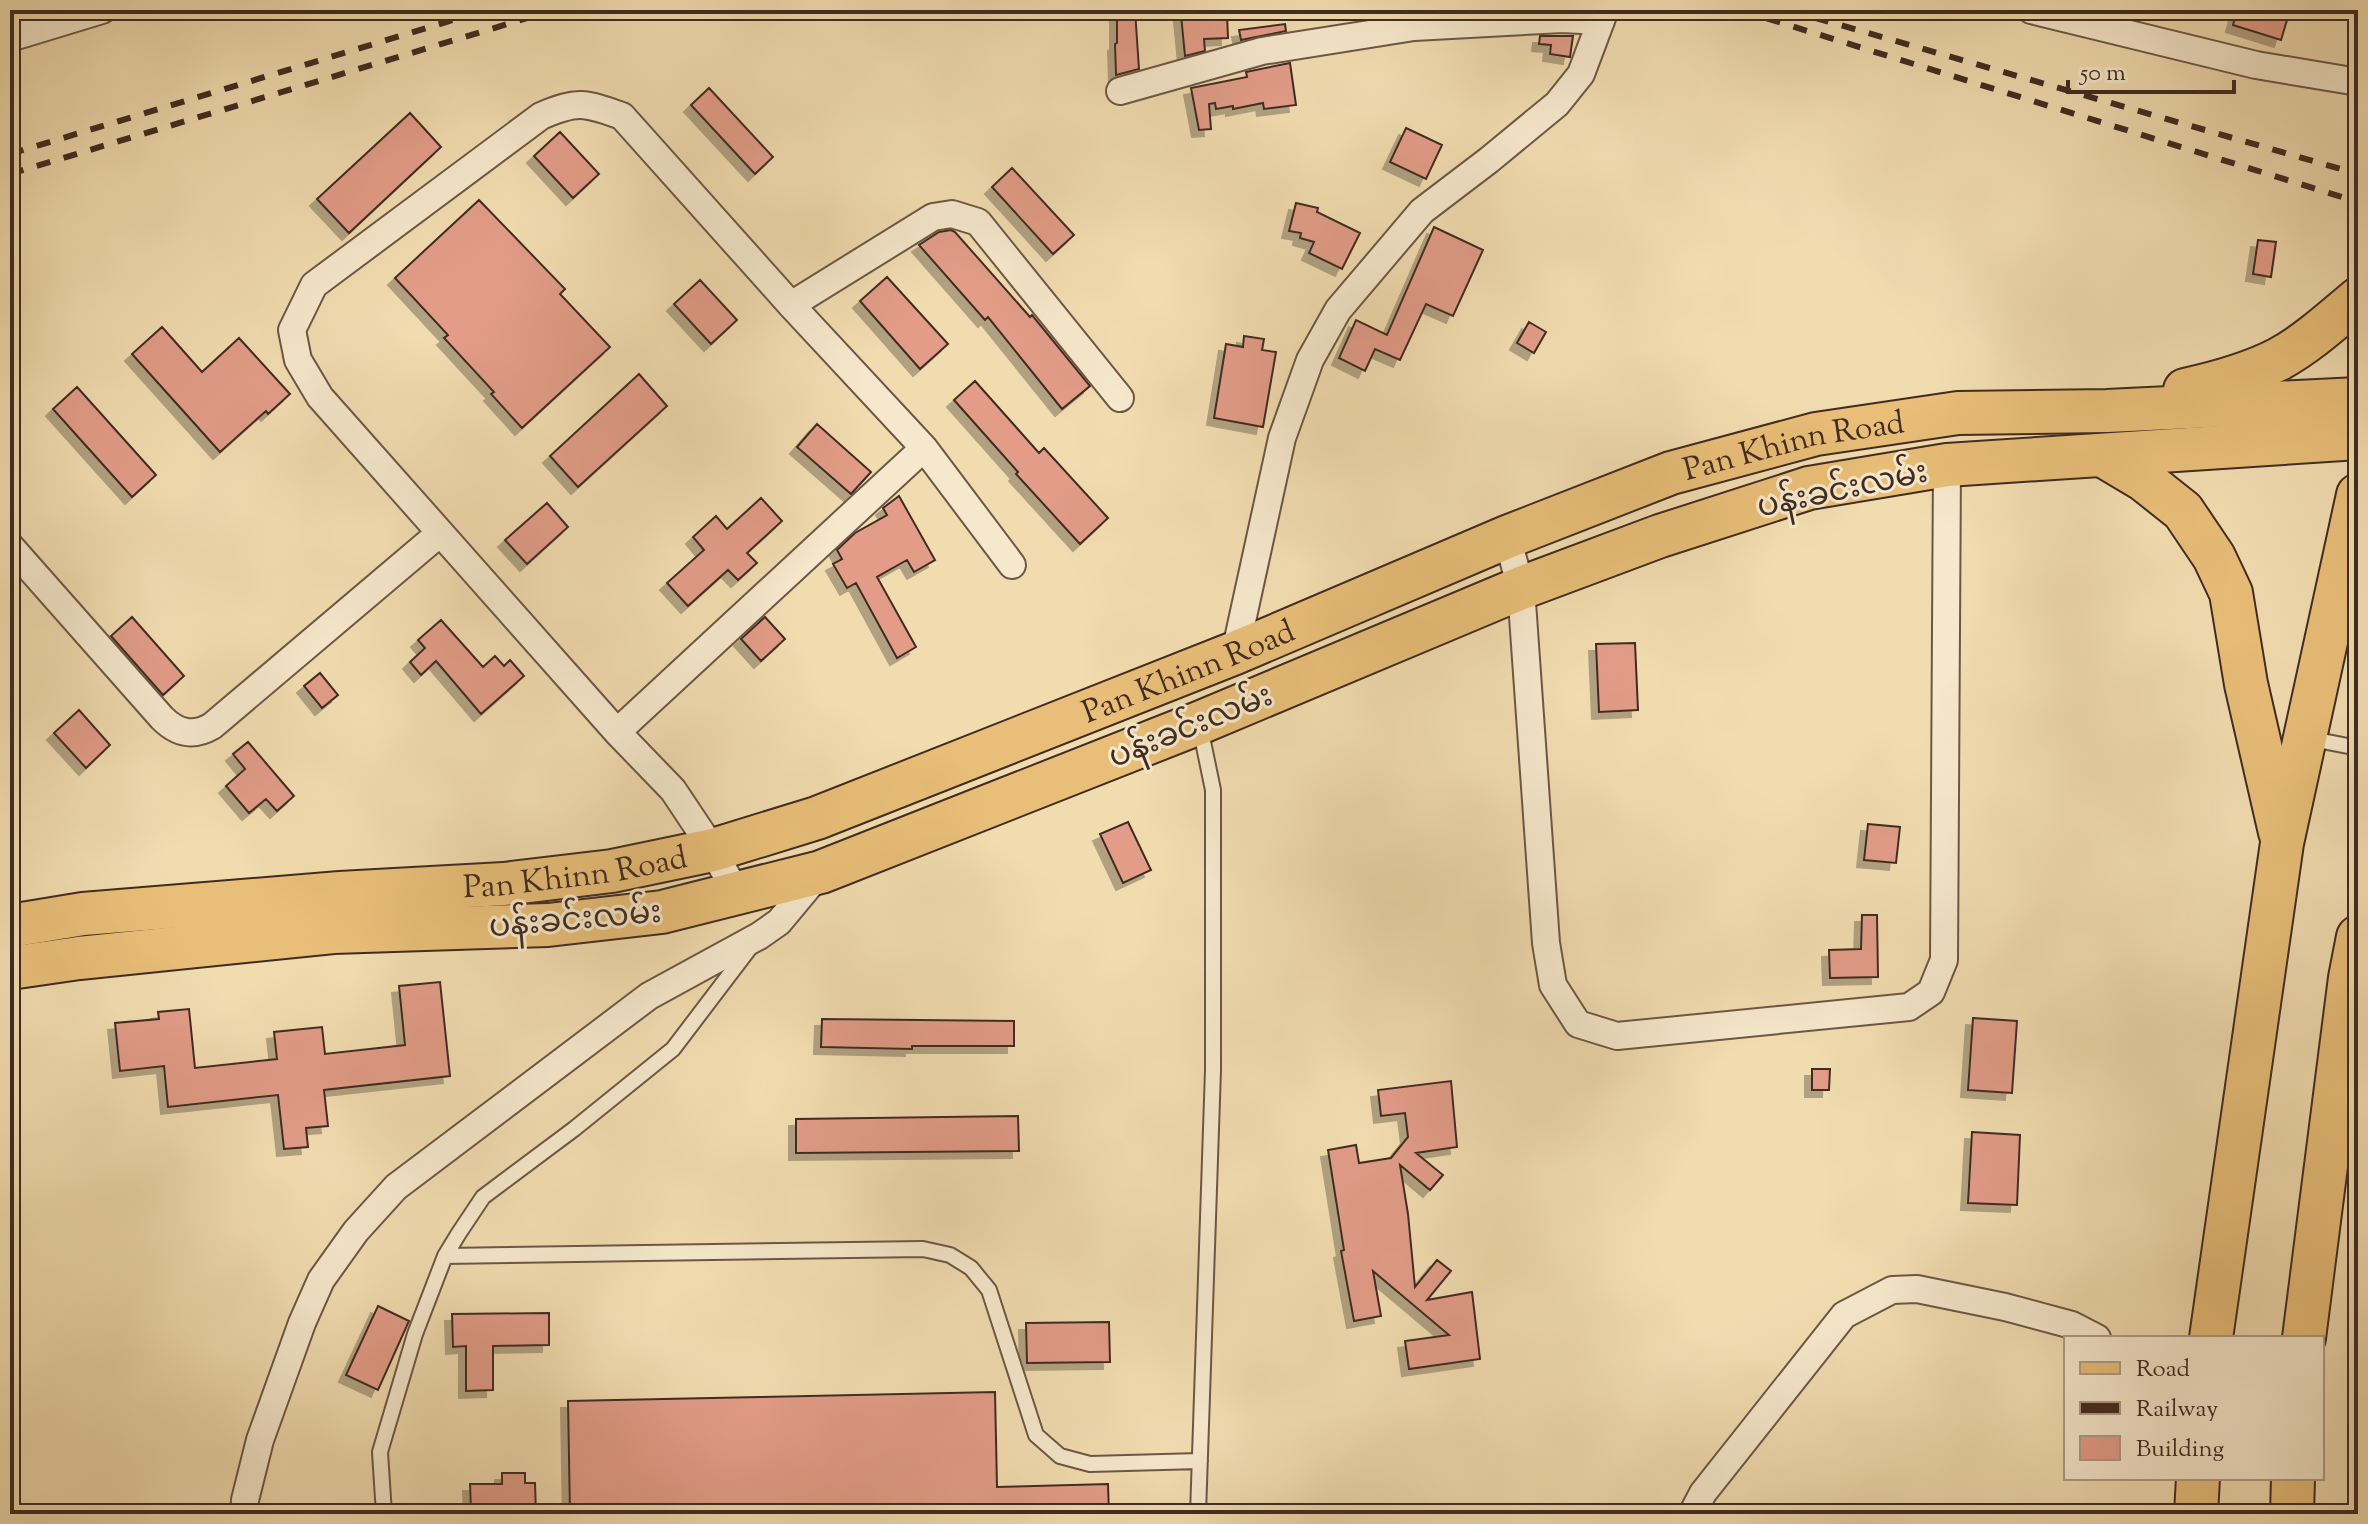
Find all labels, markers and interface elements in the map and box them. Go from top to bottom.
scale bar [2068,44,2234,94]
text: 50 m [2078,57,2126,91]
street label: Pan Khinn Road [1678,401,1908,495]
street label: ပန်းခင်းလမ်း [1753,447,1932,531]
street label: Pan Khinn Road [1076,610,1303,737]
street label: ပန်းခင်းလမ်း [1101,671,1280,782]
street label: Pan Khinn Road [462,836,692,912]
street label: ပန်းခင်းလမ်း [487,888,664,951]
legend [2064,1336,2324,1480]
text: Road [2136,1353,2190,1387]
text: Railway [2136,1393,2218,1427]
text: Building [2136,1433,2225,1467]

